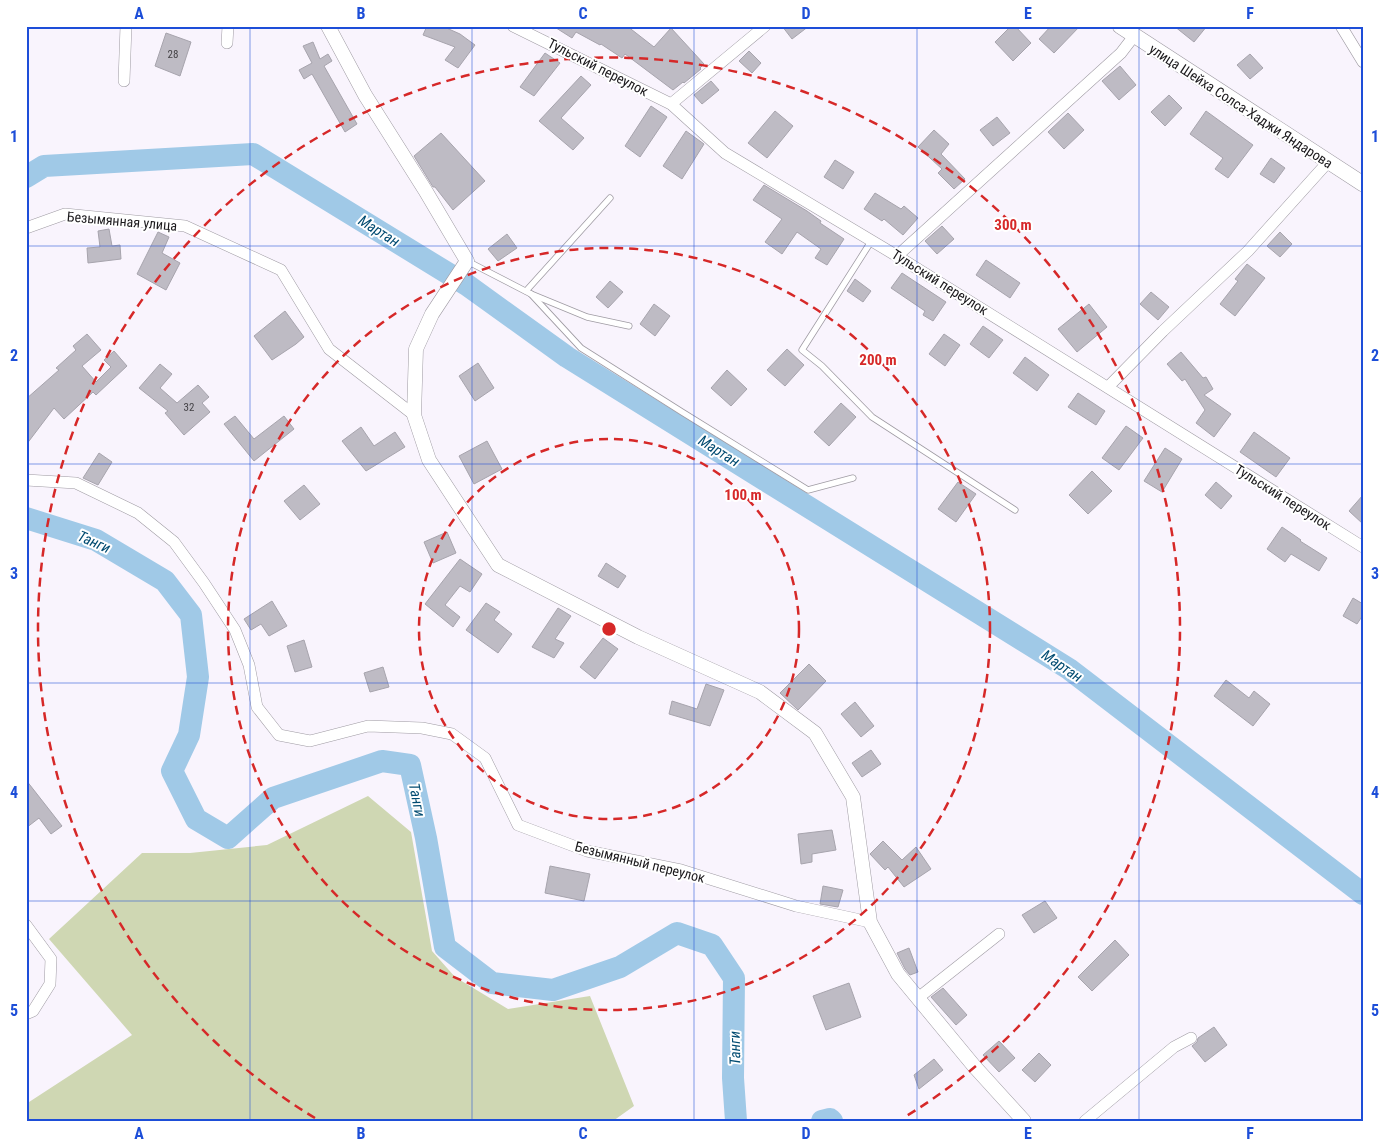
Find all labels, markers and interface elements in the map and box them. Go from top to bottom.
text: A [134,4,144,23]
text: B [357,4,366,23]
text: C [578,4,588,23]
text: D [801,4,811,23]
text: E [1024,4,1032,23]
text: F [1246,4,1254,23]
street label: Тульский переулок [545,35,651,99]
street label: улица Шейха Солса-Хаджи Яндарова [1146,41,1336,171]
house number: 28 [168,48,178,61]
text: 1 [10,127,18,146]
text: 1 [1371,127,1379,146]
street label: Безымянная улица [66,208,178,234]
water label: Мартан [355,211,403,251]
text: 300 m [994,216,1032,234]
street label: Тульский переулок [889,246,991,318]
text: 2 [10,346,18,365]
text: 2 [1371,346,1379,365]
text: 200 m [859,351,897,369]
house number: 32 [184,401,194,414]
water label: Мартан [695,431,743,471]
street label: Тульский переулок [1232,461,1334,533]
text: 100 m [724,486,762,504]
water label: Танги [75,527,113,557]
text: 3 [10,564,18,583]
text: 3 [1371,564,1379,583]
centre of rings [600,620,618,638]
water label: Мартан [1038,646,1086,686]
water label: Танги [405,782,429,818]
text: 4 [10,783,18,802]
text: 4 [1371,783,1379,802]
street label: Безымянный переулок [573,838,707,886]
text: 5 [10,1001,18,1020]
text: 5 [1371,1001,1379,1020]
water label: Танги [726,1031,744,1065]
text: A [134,1124,144,1143]
text: B [357,1124,366,1143]
text: C [578,1124,588,1143]
text: D [801,1124,811,1143]
text: E [1024,1124,1032,1143]
text: F [1246,1124,1254,1143]

